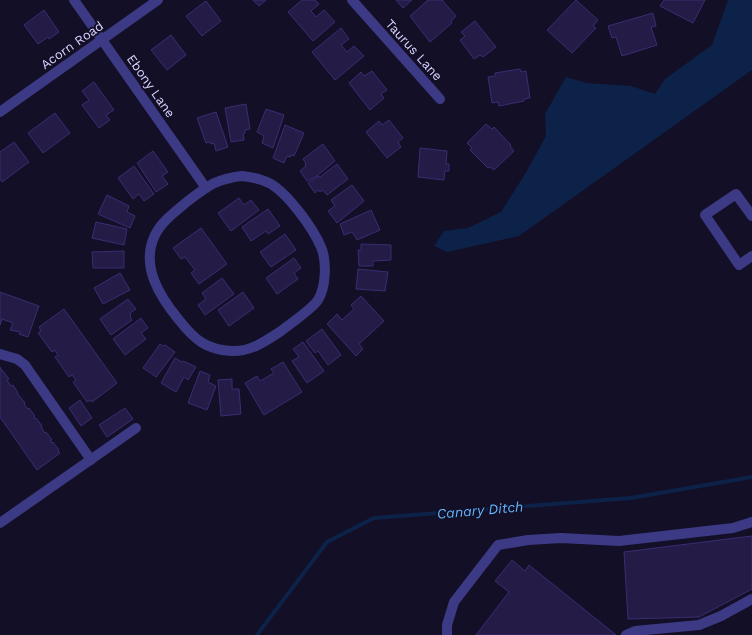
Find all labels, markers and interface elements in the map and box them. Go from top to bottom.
street label: Taurus Lane [383,16,445,84]
street label: Acorn Road [38,18,106,72]
street label: Ebony Lane [124,52,178,120]
water label: Canary Ditch [436,498,524,522]

